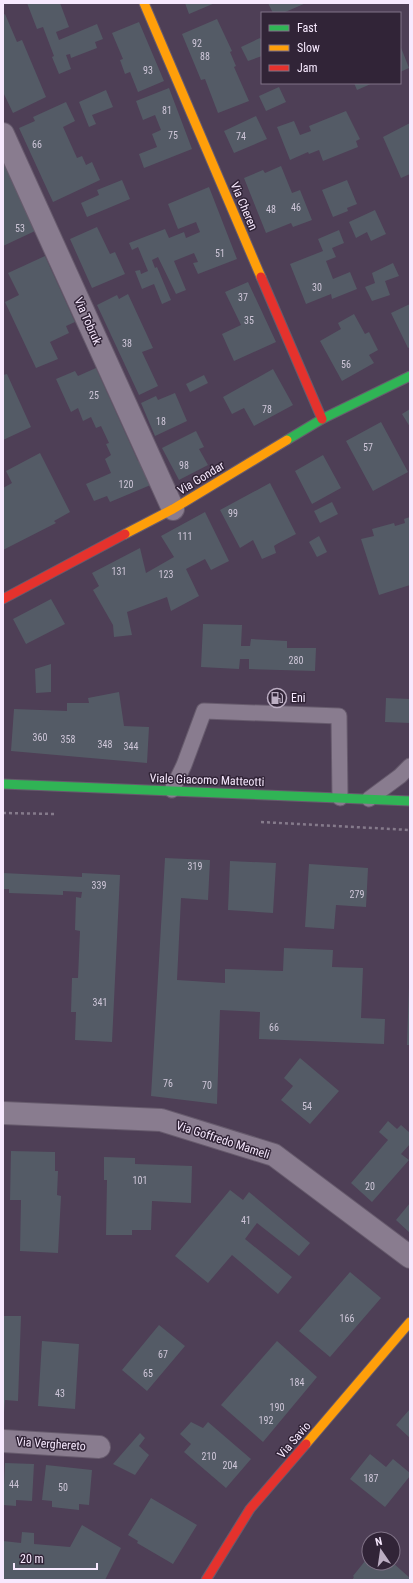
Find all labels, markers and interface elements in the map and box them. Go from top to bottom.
legend [261,12,401,84]
text: Fast [297,21,318,35]
house number: 92 [192,38,202,49]
text: Slow [297,41,320,55]
house number: 88 [200,51,210,62]
text: Jam [297,61,318,75]
house number: 93 [143,65,153,76]
house number: 81 [162,105,172,116]
house number: 75 [168,130,178,141]
house number: 74 [236,131,246,142]
house number: 66 [32,139,42,150]
street label: Via Cheren [228,180,261,232]
house number: 46 [291,202,301,213]
house number: 48 [266,204,276,215]
house number: 53 [15,223,25,234]
house number: 51 [215,248,225,259]
house number: 30 [312,282,322,293]
house number: 37 [238,292,248,303]
street label: Via Tobruk [71,295,105,347]
house number: 35 [244,315,254,326]
house number: 38 [122,338,132,349]
house number: 56 [341,359,351,370]
house number: 25 [89,390,99,401]
house number: 78 [262,404,272,415]
house number: 18 [156,416,166,427]
house number: 57 [363,442,373,453]
street label: Via Gondar [175,458,227,497]
house number: 98 [179,460,189,471]
house number: 120 [119,479,133,490]
house number: 99 [228,508,238,519]
house number: 111 [178,531,192,542]
house number: 131 [112,566,126,577]
house number: 123 [159,569,173,580]
house number: 280 [289,655,303,666]
fuel station icon: Eni [266,687,288,709]
place label: Eni [291,691,306,705]
house number: 360 [33,732,47,743]
house number: 358 [61,734,75,745]
house number: 348 [98,739,112,750]
house number: 344 [124,741,138,752]
street label: Viale Giacomo Matteotti [149,771,265,789]
house number: 319 [188,861,202,872]
house number: 339 [92,880,106,891]
house number: 279 [350,889,364,900]
house number: 341 [93,997,107,1008]
house number: 66 [269,1022,279,1033]
house number: 76 [163,1078,173,1089]
house number: 70 [202,1080,212,1091]
house number: 54 [302,1101,312,1112]
street label: Via Goffredo Mameli [174,1118,272,1162]
house number: 101 [133,1175,147,1186]
house number: 20 [365,1181,375,1192]
house number: 41 [241,1215,251,1226]
house number: 166 [340,1313,354,1324]
house number: 67 [158,1349,168,1360]
house number: 65 [143,1368,153,1379]
house number: 184 [290,1377,304,1388]
house number: 43 [55,1388,65,1399]
house number: 190 [270,1402,284,1413]
house number: 192 [259,1415,273,1426]
street label: Via Savio [274,1419,314,1461]
street label: Via Verghereto [16,1435,86,1453]
house number: 210 [202,1451,216,1462]
house number: 204 [223,1460,237,1471]
house number: 187 [364,1473,378,1484]
house number: 44 [9,1479,19,1490]
house number: 50 [58,1482,68,1493]
north arrow [361,1531,401,1571]
text: N [374,1535,384,1549]
scale bar [14,1545,97,1571]
text: 20 m [20,1552,44,1566]

